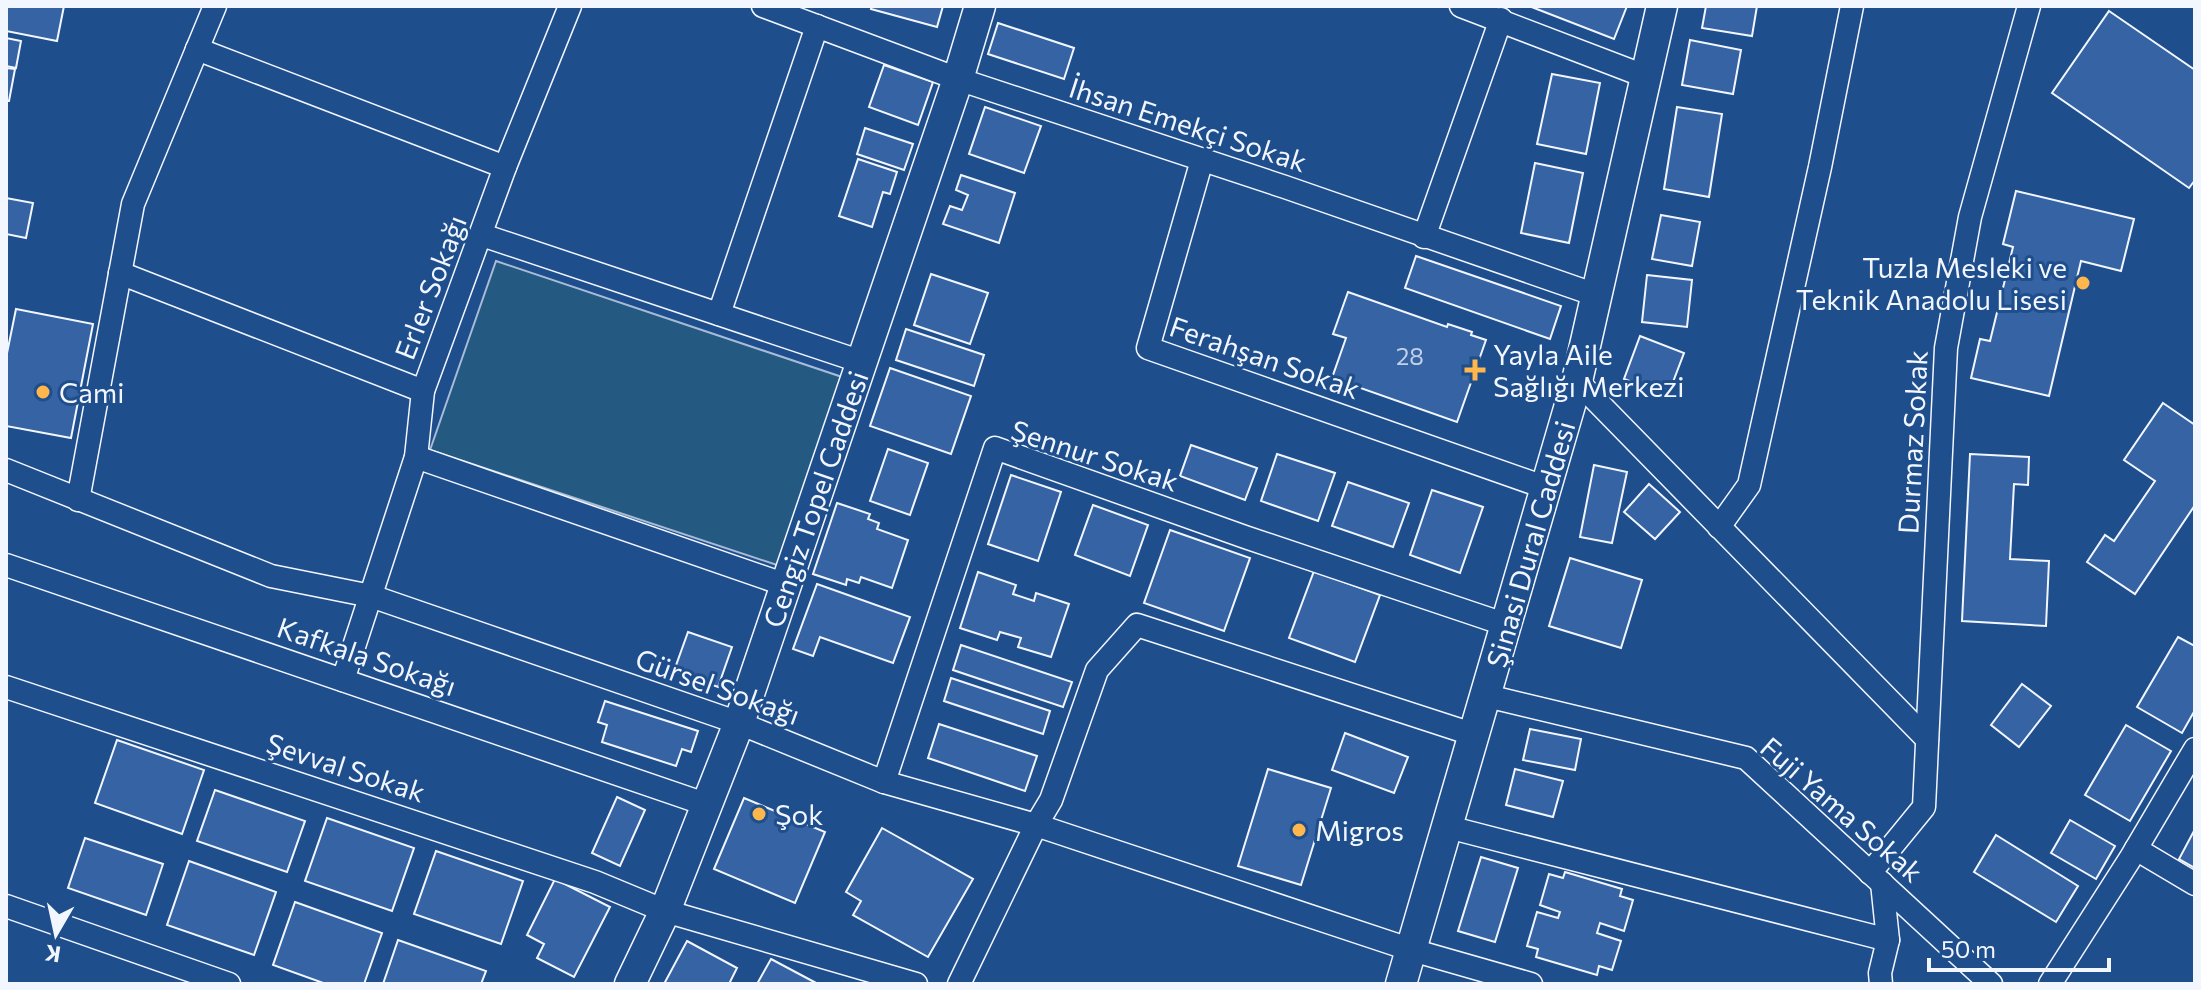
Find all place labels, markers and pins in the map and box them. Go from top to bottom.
place label: Tuzla Mesleki ve Teknik Anadolu Lisesi [1796,250,2067,316]
marker: Tuzla Mesleki ve Teknik Anadolu Lisesi [2074,274,2092,292]
place label: Yayla Aile Sağlığı Merkezi [1493,337,1684,403]
marker: Yayla Aile Sağlığı Merkezi [1464,359,1486,381]
place label: Cami [59,375,124,409]
marker: Cami [34,383,52,401]
place label: Şok [775,797,823,831]
marker: Şok [750,805,768,823]
place label: Migros [1315,813,1404,847]
marker: Migros [1290,821,1308,839]

